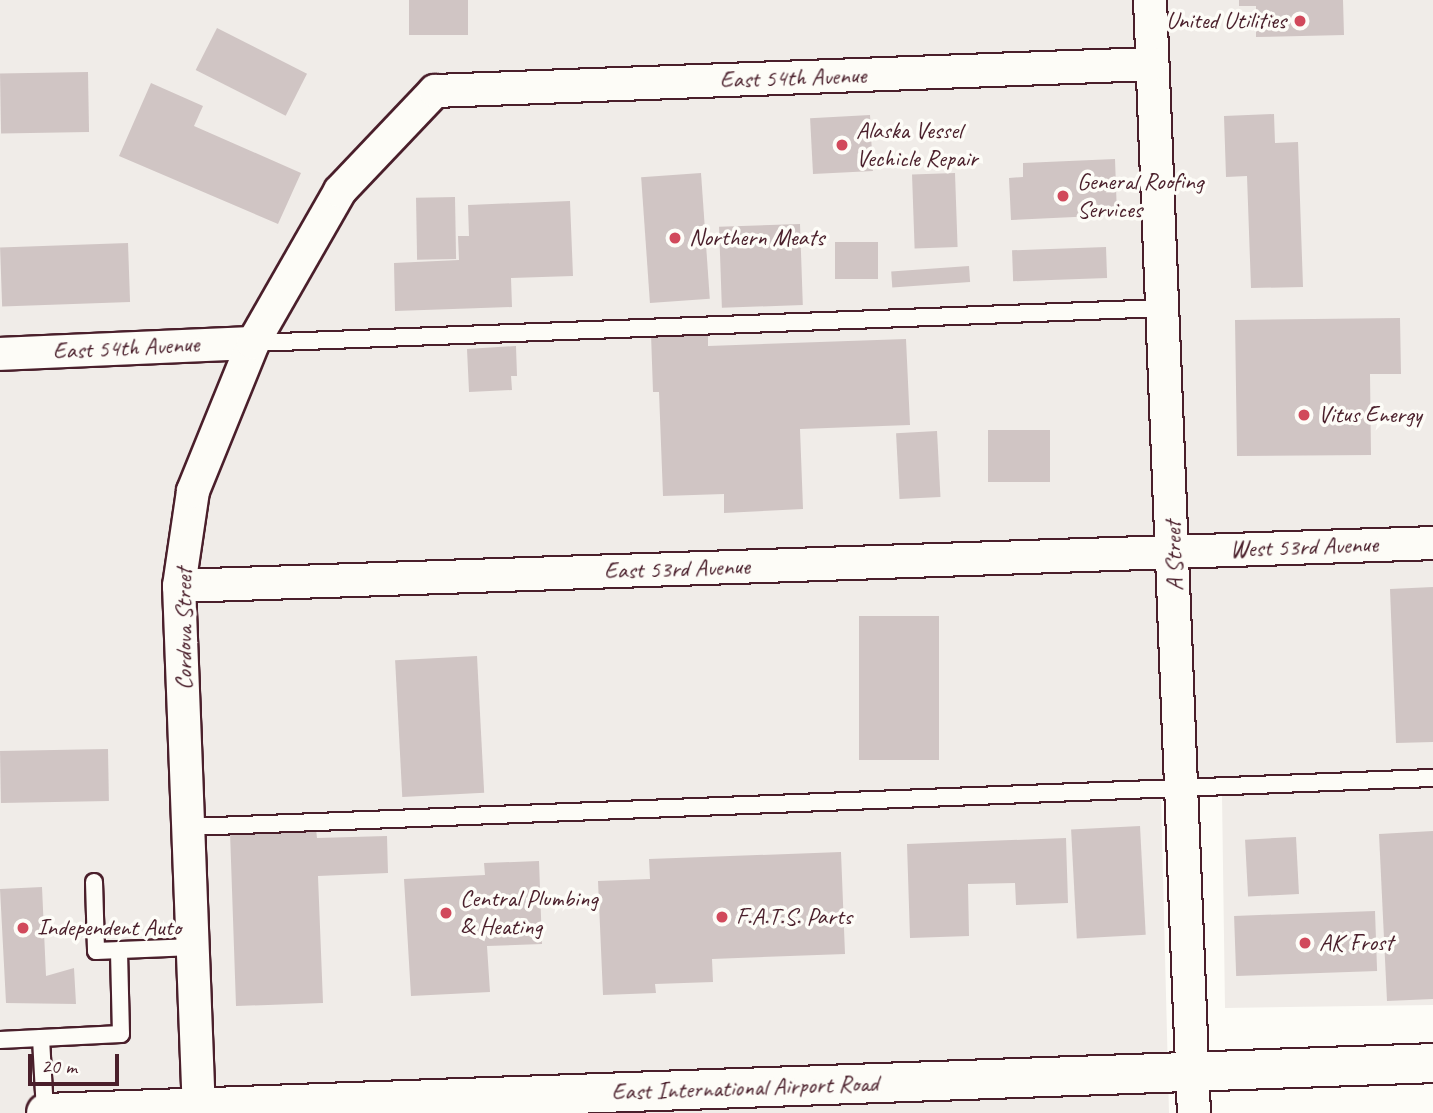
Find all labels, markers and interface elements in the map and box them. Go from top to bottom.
place label: United Utilities [1166,7,1286,35]
marker: United Utilities [1292,13,1308,29]
street label: East 54th Avenue [719,61,867,95]
place label: Alaska Vessel Vechicle Repair [856,117,978,173]
marker: Alaska Vessel Vechicle Repair [834,137,850,153]
place label: General Roofing Services [1077,168,1203,224]
marker: General Roofing Services [1055,188,1071,204]
place label: Northern Meats [689,224,823,252]
marker: Northern Meats [667,230,683,246]
street label: East 54th Avenue [52,330,200,366]
place label: Vitus Energy [1318,401,1422,429]
marker: Vitus Energy [1296,407,1312,423]
street label: A Street [1158,520,1190,592]
street label: West 53rd Avenue [1230,530,1378,564]
street label: East 53rd Avenue [604,552,750,586]
street label: Cordova Street [170,568,198,690]
place label: Central Plumbing & Heating [460,885,599,941]
place label: F.A.T.S. Parts [736,903,852,931]
marker: Central Plumbing & Heating [438,905,454,921]
marker: F.A.T.S. Parts [714,909,730,925]
place label: Independent Auto [37,914,181,942]
marker: Independent Auto [15,920,31,936]
place label: AK Frost [1319,929,1393,957]
marker: AK Frost [1297,935,1313,951]
scale bar [32,1040,122,1084]
text: 20 m [41,1053,77,1079]
street label: East International Airport Road [611,1069,879,1107]

